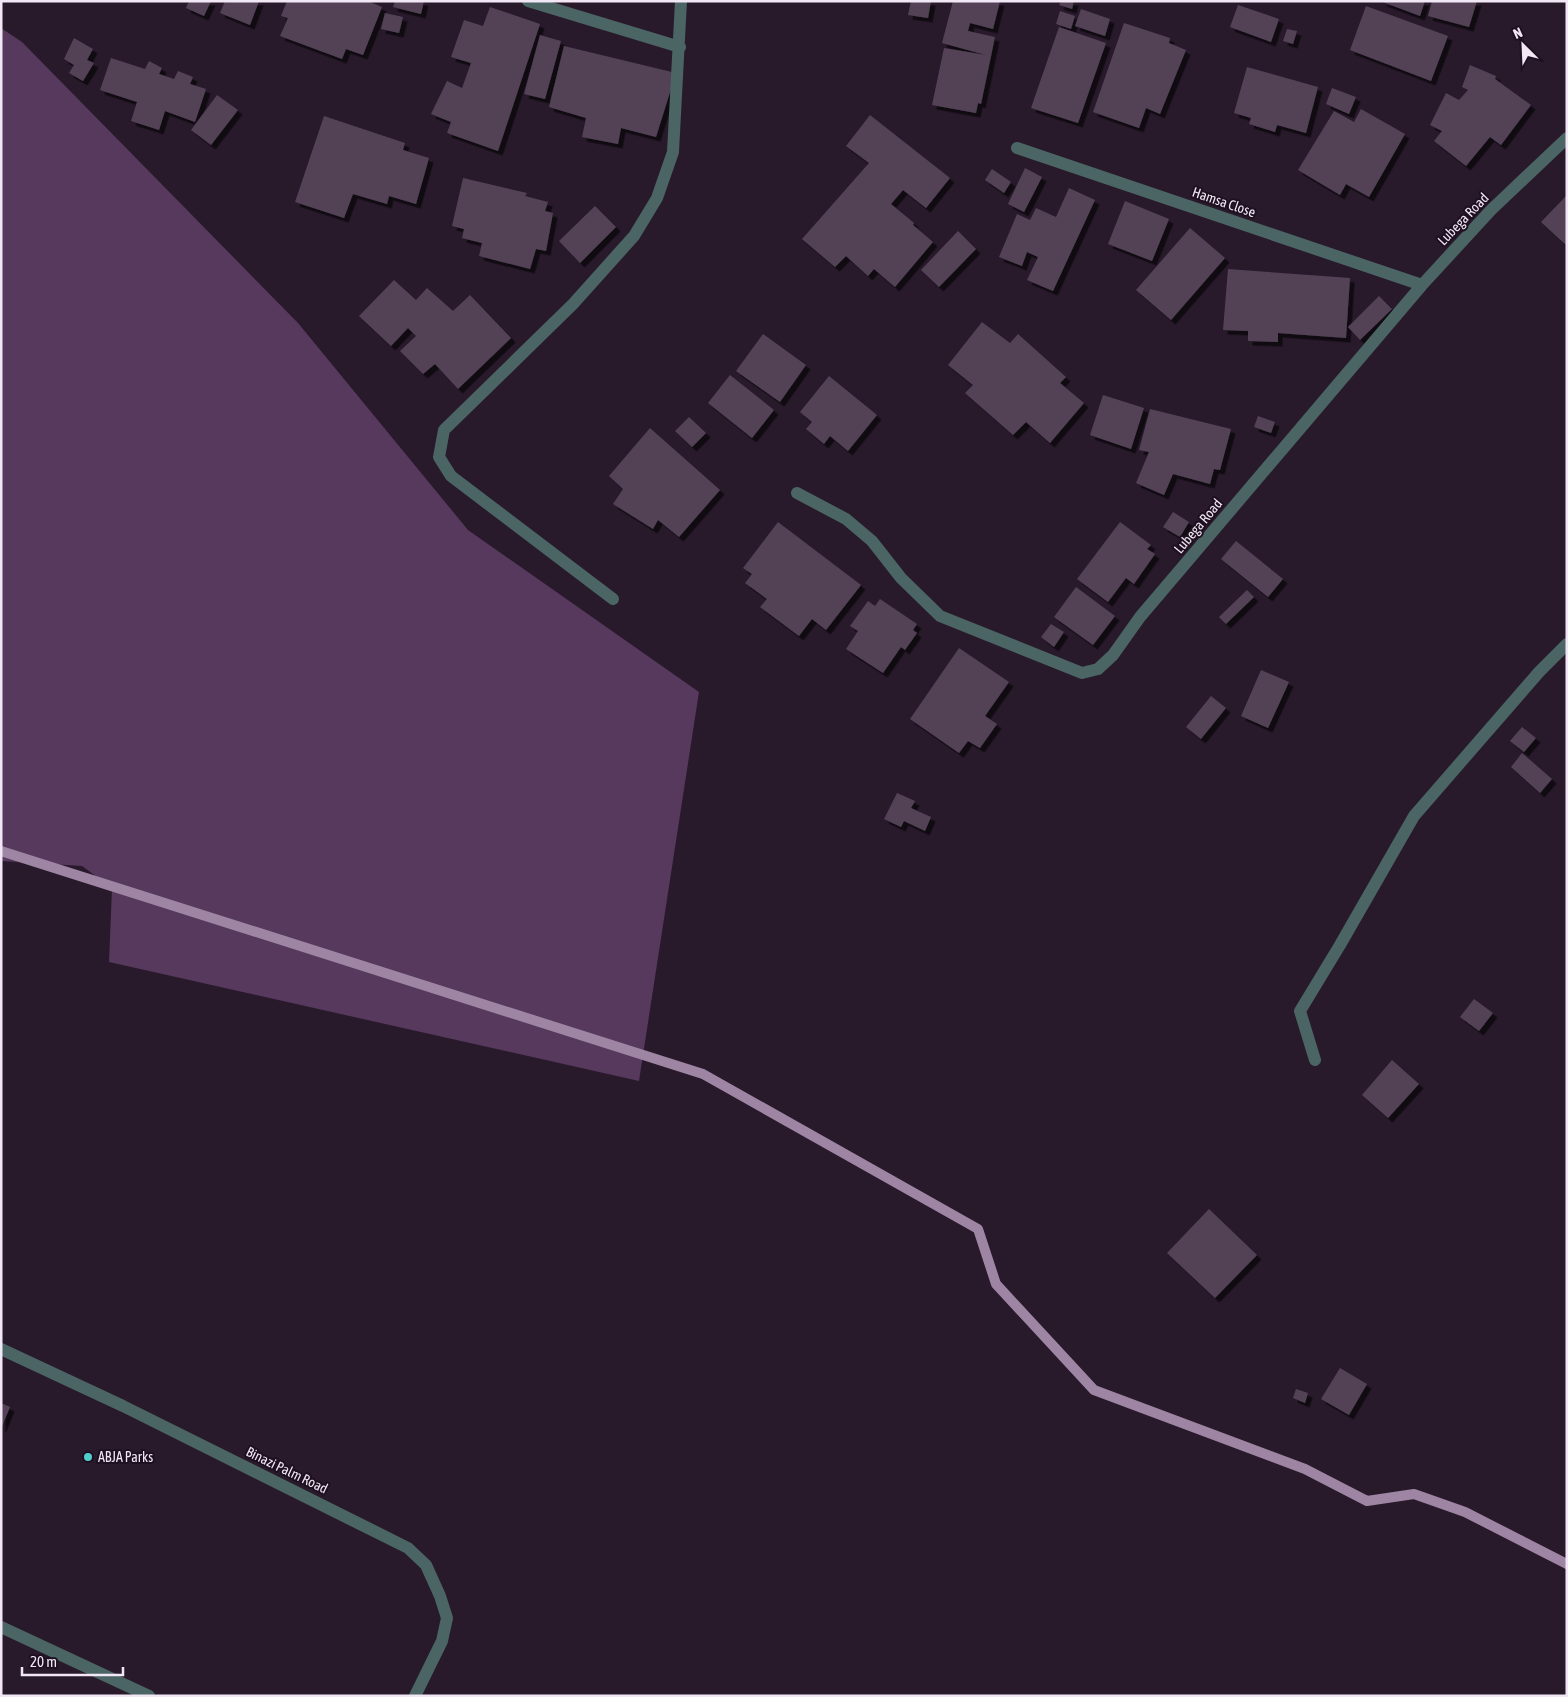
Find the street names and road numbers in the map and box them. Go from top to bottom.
street label: Hamsa Close [1190,184,1258,220]
street label: Lubega Road [1434,190,1492,248]
street label: Lubega Road [1171,496,1225,556]
street label: Binazi Palm Road [244,1443,330,1497]

